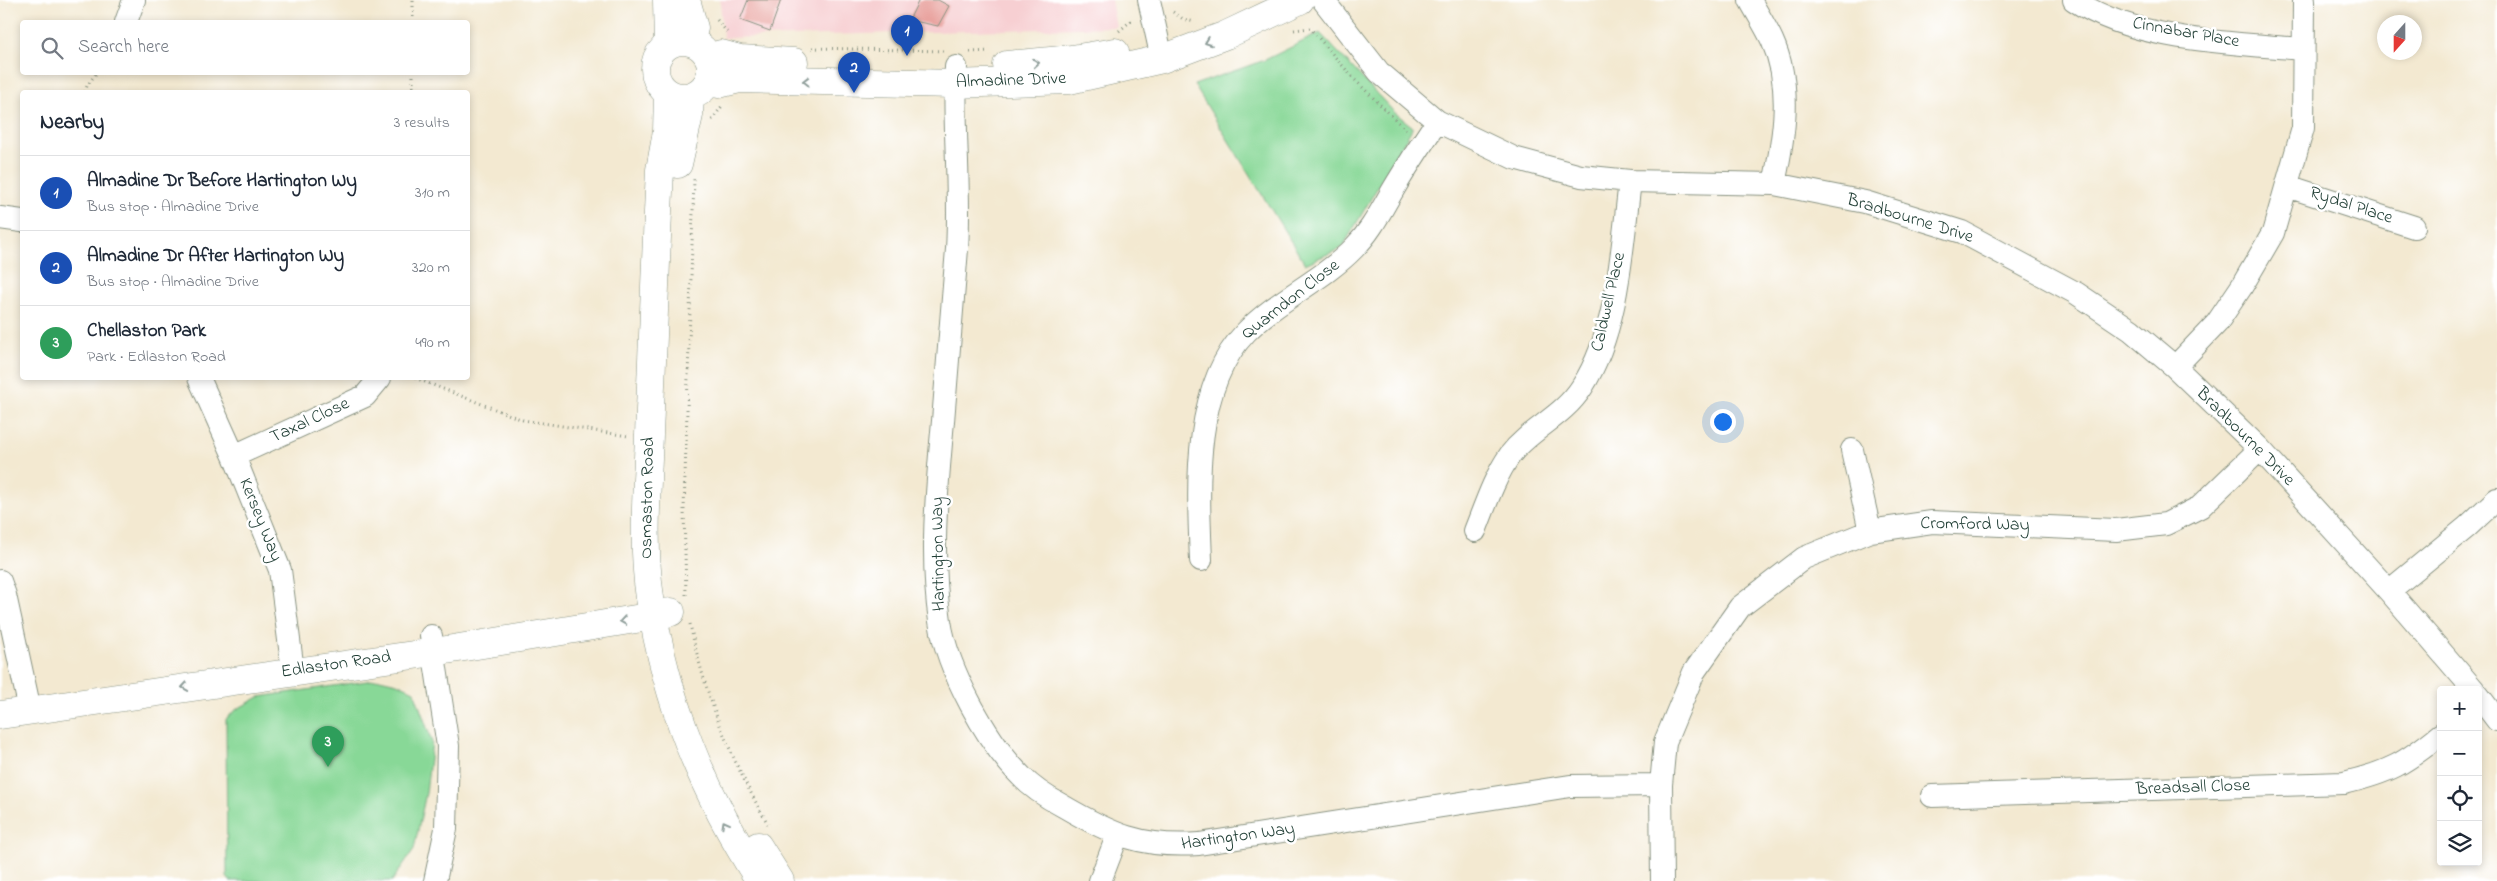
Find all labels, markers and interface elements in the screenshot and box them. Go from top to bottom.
street label: Cinnabar Place [2131,11,2242,55]
pin: 1 [891,15,923,56]
north arrow [2377,15,2422,60]
search box [20,20,470,75]
icon: search [38,34,66,62]
text: Search here [78,34,169,61]
one-way arrow [1204,36,1213,46]
pin: 2 [838,52,870,93]
one-way arrow [1032,57,1040,68]
street label: Almadine Drive [955,66,1067,96]
one-way arrow [802,75,810,86]
text: Nearby [40,108,104,138]
text: 3 results [394,111,450,135]
text: Almadine Dr Before Hartington Wy [87,168,357,195]
street label: Rydal Place [2306,180,2397,232]
text: 1 [53,181,59,205]
text: 310 m [415,181,450,205]
street label: Bradbourne Drive [1842,187,1977,251]
text: Bus stop · Almadine Drive [87,195,259,219]
text: Almadine Dr After Hartington Wy [87,243,344,270]
street label: Caldwell Place [1585,249,1633,354]
street label: Quarndon Close [1236,253,1346,347]
text: 2 [52,256,60,280]
text: 320 m [412,256,450,280]
text: Bus stop · Almadine Drive [87,270,259,294]
text: Chellaston Park [87,318,206,345]
text: 3 [53,331,59,355]
text: 490 m [415,331,450,355]
text: Park · Edlaston Road [87,345,226,369]
street label: Bradbourne Drive [2189,381,2301,493]
street label: Taxal Close [266,391,355,451]
your location [1710,409,1736,435]
street label: Osmaston Road [634,437,662,559]
street label: Kersey Way [232,474,288,566]
street label: Hartington Way [925,497,954,611]
street label: Cromford Way [1920,511,2030,539]
one-way arrow [619,615,627,626]
street label: Edlaston Road [279,644,393,686]
one-way arrow [181,682,190,692]
map controls [2437,686,2482,866]
button: + [2437,686,2482,731]
pin: 3 [312,726,344,767]
button: − [2437,731,2482,776]
street label: Breadsall Close [2134,773,2252,803]
button: locate [2437,776,2482,821]
street label: Hartington Way [1180,816,1297,859]
one-way arrow [722,821,732,830]
button: layers [2437,821,2482,866]

